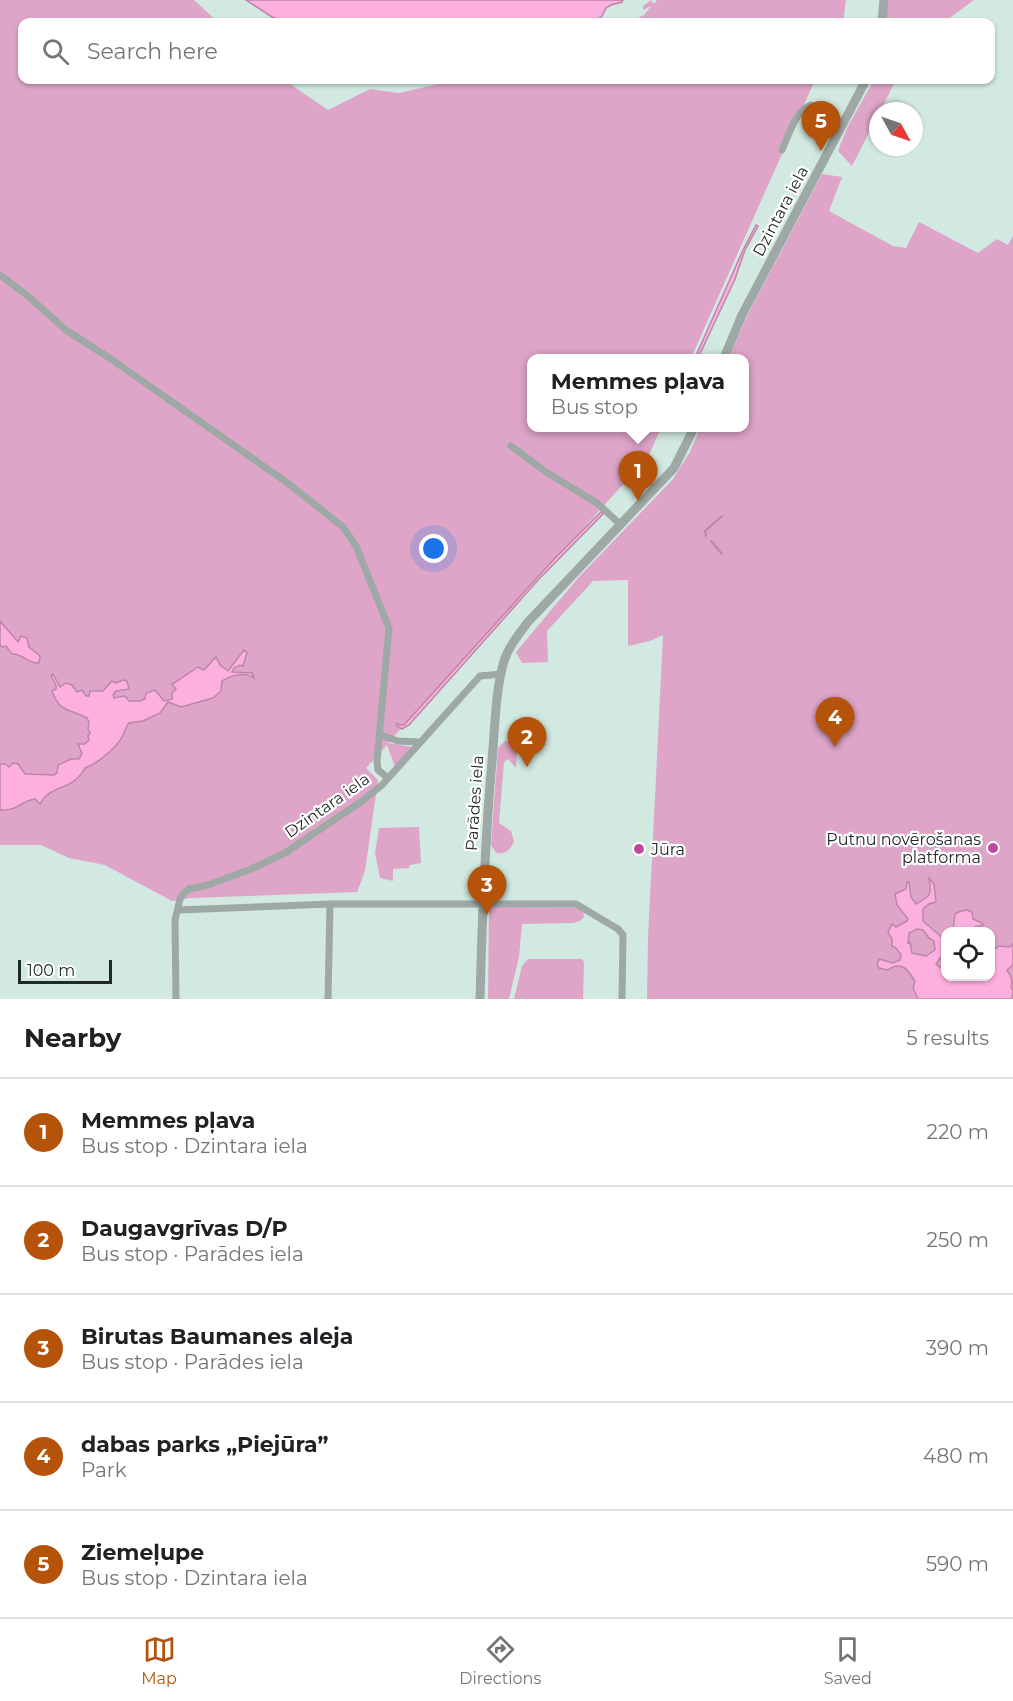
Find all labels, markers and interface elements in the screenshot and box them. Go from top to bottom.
search box [18,18,995,84]
icon: search [39,35,72,68]
text: Search here [87,38,218,65]
pin: 5 [802,102,840,151]
north arrow [869,102,923,156]
street label: Dzintara iela [749,163,812,260]
popup [527,354,749,432]
text: Memmes pļava [551,368,725,395]
text: Bus stop [551,395,638,419]
pin: 1 [618,452,658,501]
your location [419,534,448,563]
pin: 4 [816,698,854,747]
pin: 2 [508,718,546,767]
street label: Parādes iela [462,754,487,852]
street label: Dzintara iela [281,769,373,842]
place label: Putnu novērošanas platforma [826,830,981,867]
place label: Jūra [650,840,685,859]
marker: Putnu novērošanas platforma [986,841,1000,855]
marker: Jūra [632,842,646,856]
pin: 3 [468,866,506,915]
map controls [941,927,995,981]
button: locate [941,927,995,981]
scale bar [18,957,112,984]
text: 100 m [27,961,75,980]
text: Nearby [24,1022,121,1054]
text: 5 results [906,1026,989,1050]
text: Memmes pļava [81,1107,255,1134]
text: 1 [40,1120,47,1144]
text: 220 m [927,1120,989,1144]
text: Bus stop · Dzintara iela [81,1134,308,1158]
text: Daugavgrīvas D/P [81,1215,287,1242]
text: 2 [38,1228,49,1252]
text: 250 m [927,1228,989,1252]
text: Bus stop · Parādes iela [81,1242,304,1266]
text: Birutas Baumanes aleja [81,1323,353,1350]
text: 3 [38,1336,49,1360]
text: 390 m [926,1336,989,1360]
text: Bus stop · Parādes iela [81,1350,304,1374]
text: dabas parks „Piejūra” [81,1431,328,1458]
text: 4 [37,1444,50,1468]
text: 480 m [923,1444,989,1468]
text: Park [81,1458,127,1482]
text: Ziemeļupe [81,1539,204,1566]
text: 5 [38,1552,49,1576]
text: 590 m [926,1552,989,1576]
text: Bus stop · Dzintara iela [81,1566,308,1590]
tab: Map [141,1633,177,1688]
tab: Directions [459,1633,541,1688]
tab: Saved [824,1633,872,1688]

